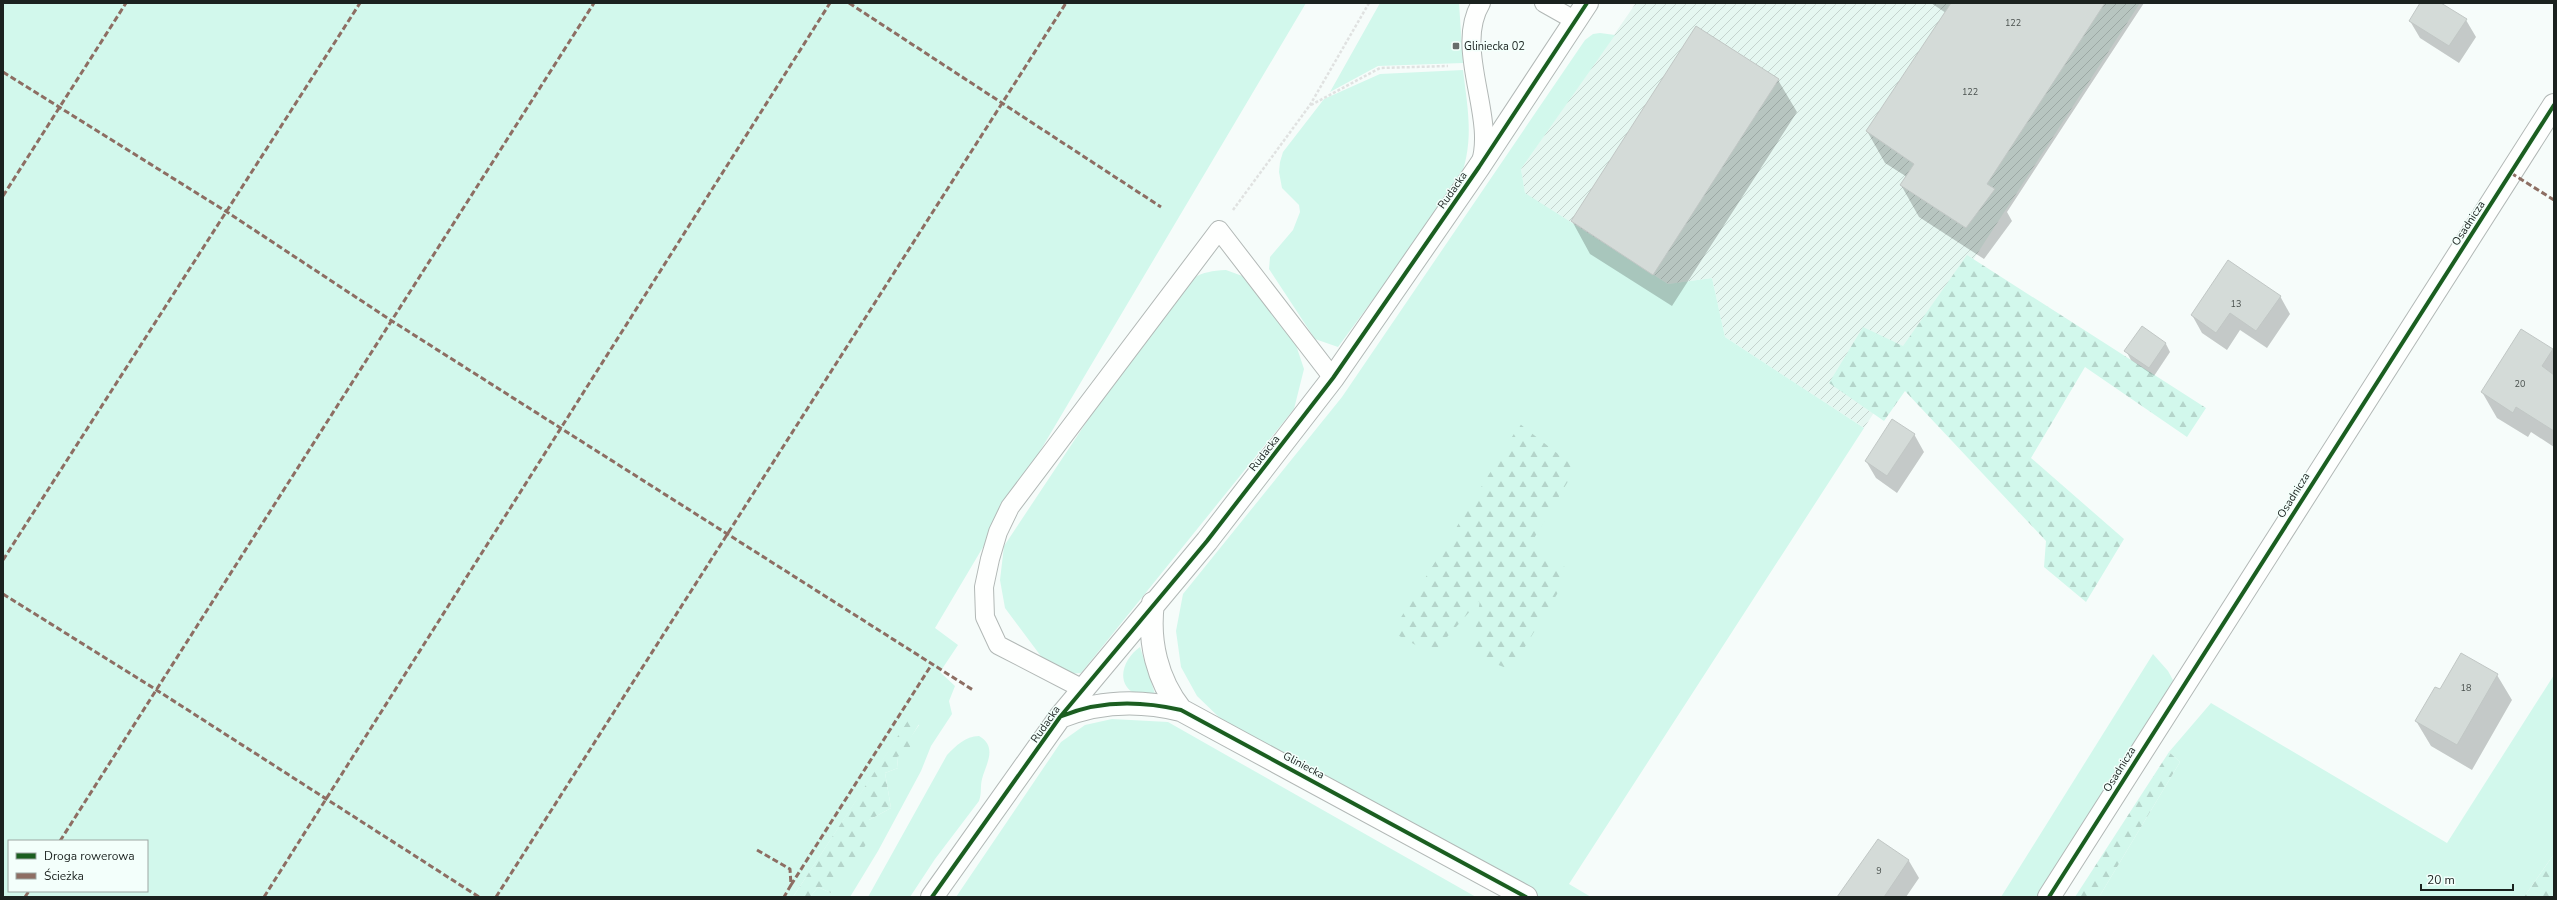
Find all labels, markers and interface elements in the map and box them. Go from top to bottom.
house number: 122 [2005,17,2021,29]
place label: Gliniecka 02 [1464,39,1525,54]
marker: Gliniecka 02 [1451,41,1461,51]
house number: 122 [1962,86,1978,98]
street label: Rudacka [1434,169,1471,212]
street label: Osadnicza [2448,198,2489,249]
house number: 13 [2231,298,2241,310]
house number: 20 [2515,378,2525,390]
street label: Rudacka [1246,432,1283,475]
street label: Osadnicza [2274,470,2313,521]
house number: 18 [2461,682,2471,694]
street label: Rudacka [1027,703,1064,746]
street label: Osadnicza [2100,744,2139,795]
street label: Gliniecka [1280,748,1327,783]
legend [8,840,148,892]
text: Droga rowerowa [44,848,135,864]
house number: 9 [1876,865,1882,877]
scale bar [2421,866,2513,892]
text: Ścieżka [44,868,84,884]
text: 20 m [2427,872,2455,888]

